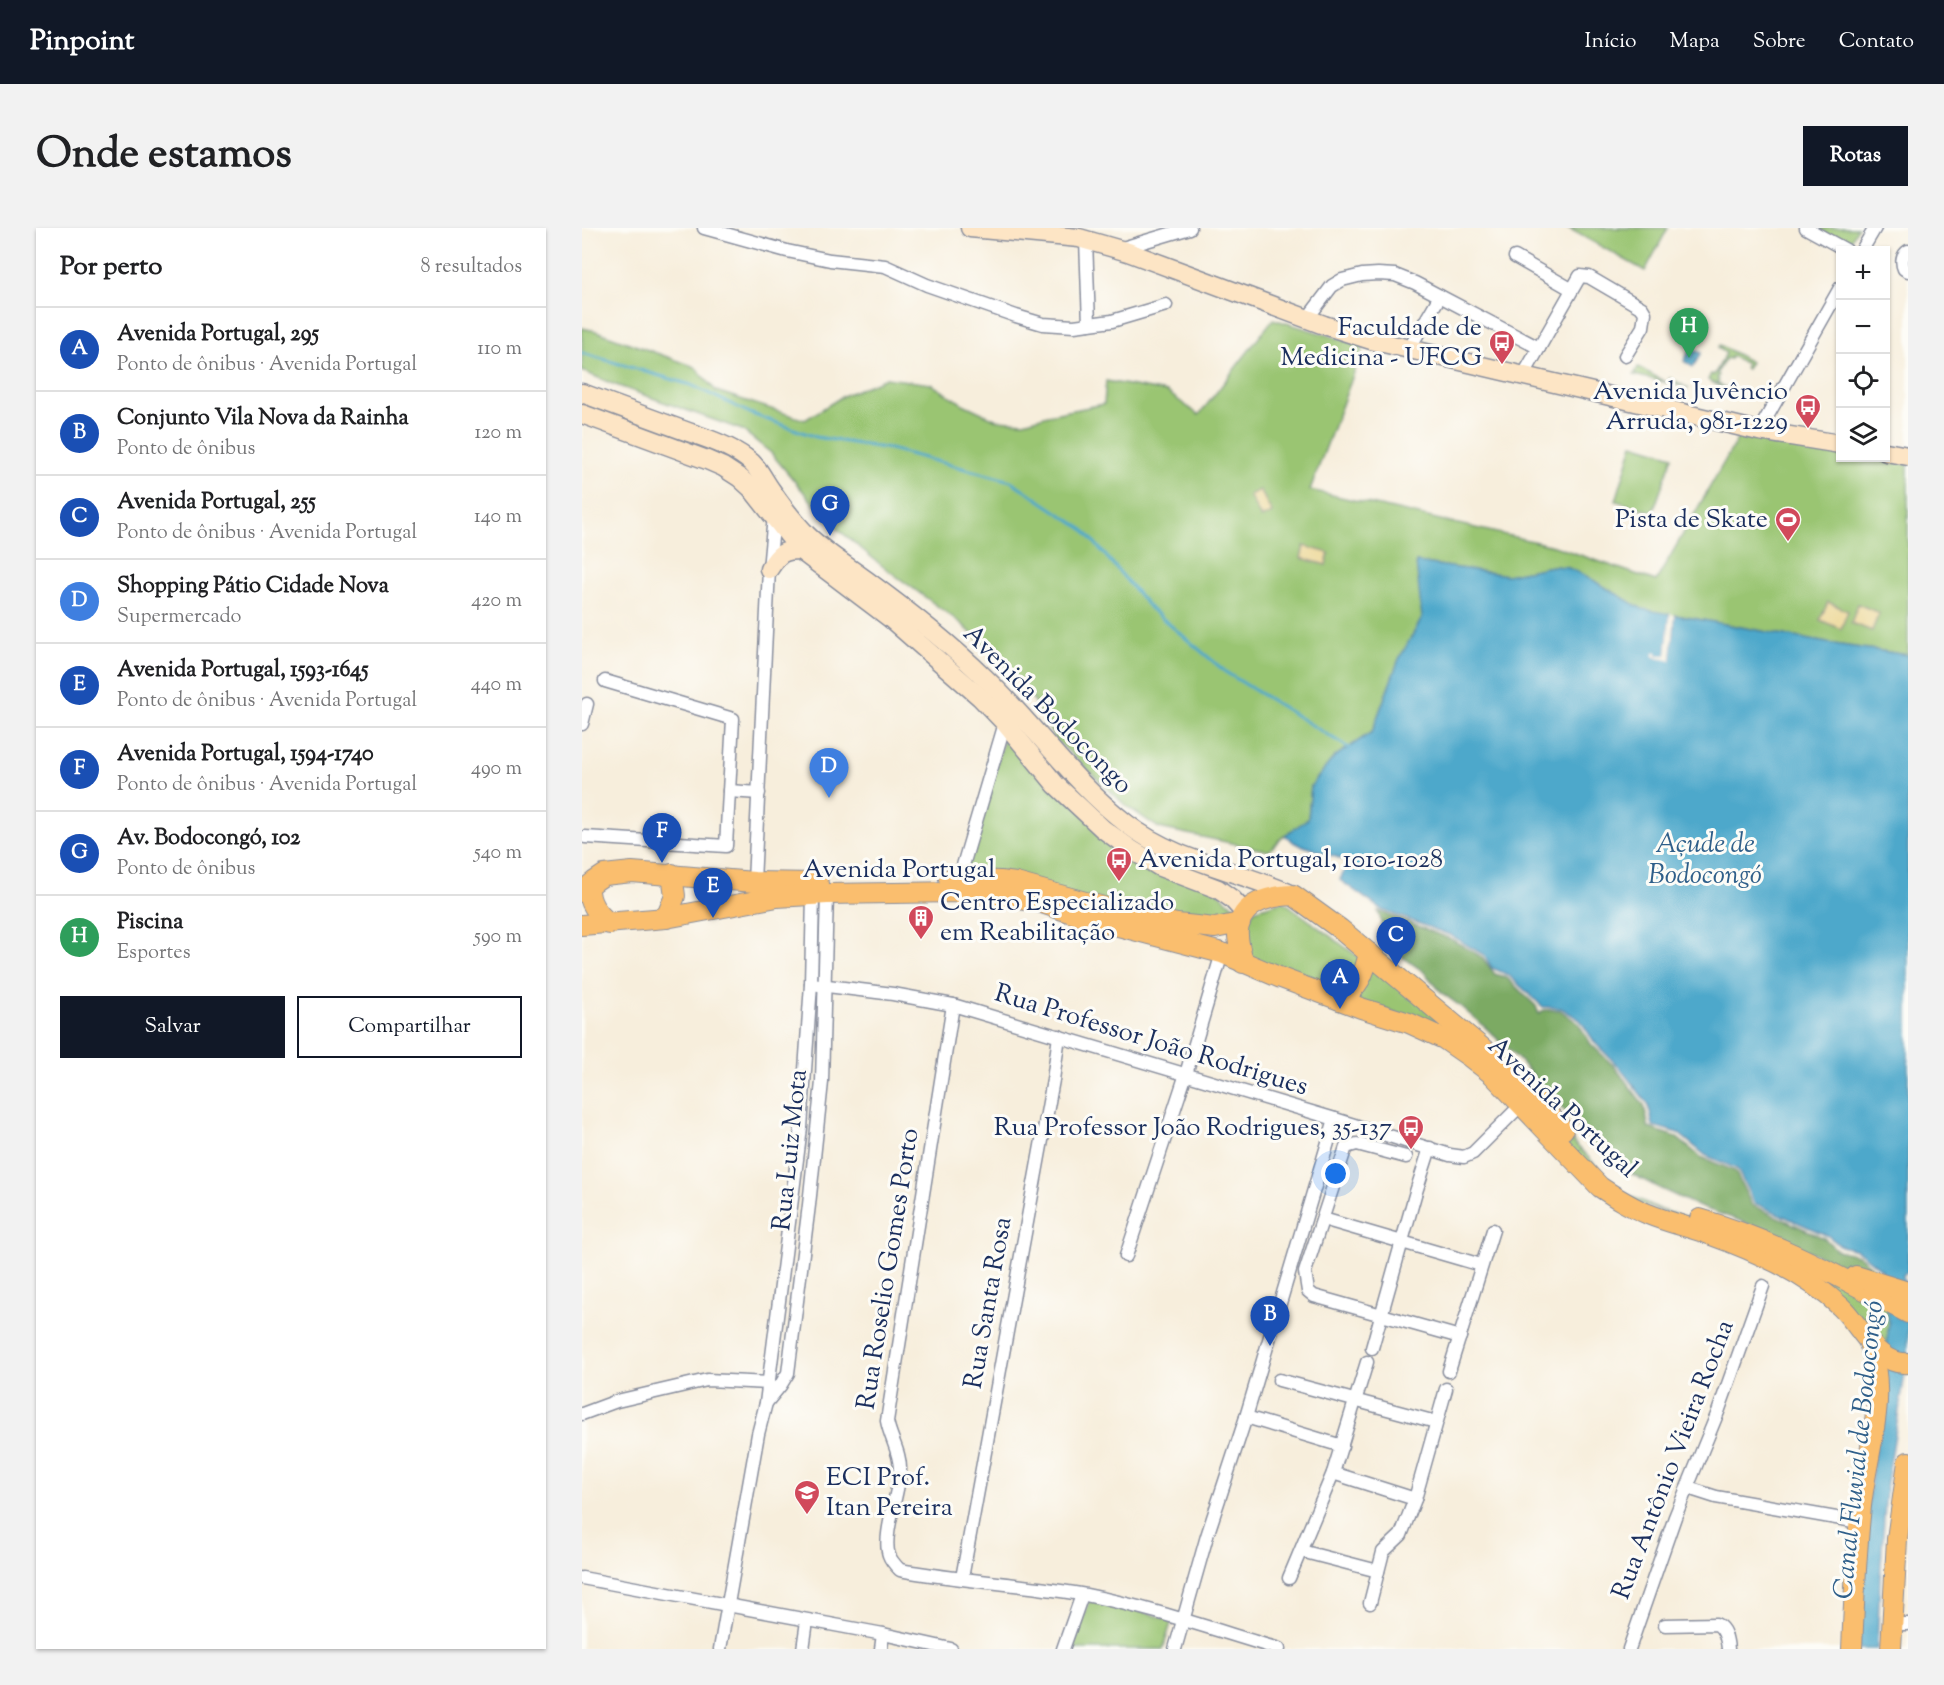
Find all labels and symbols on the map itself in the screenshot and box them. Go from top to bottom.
pin: H [1670,308,1708,358]
place label: Faculdade de Medicina - UFCG [1280,310,1482,377]
bus stop icon: Faculdade de Medicina - UFCG [1487,328,1517,366]
place label: Avenida Juvêncio Arruda, 981-1229 [1593,374,1788,441]
bus stop icon: Avenida Juvêncio Arruda, 981-1229 [1793,392,1823,430]
pin: G [810,486,850,536]
place label: Pista de Skate [1615,502,1768,539]
sports icon: Pista de Skate [1773,505,1803,543]
street label: Avenida Bodocongo [954,617,1140,803]
pin: D [810,748,848,798]
pin: F [642,814,682,863]
water label: Açude de Bodocongó [1648,826,1762,896]
place label: Avenida Portugal, 1010-1028 [1138,842,1443,879]
bus stop icon: Avenida Portugal, 1010-1028 [1104,845,1134,883]
street label: Avenida Portugal [803,852,995,889]
pin: E [694,868,732,918]
place label: Centro Especializado em Reabilitação [940,885,1174,952]
building icon: Centro Especializado em Reabilitação [906,903,936,941]
pin: C [1376,918,1416,967]
pin: A [1320,960,1359,1009]
street label: Rua Professor João Rodrigues [990,976,1312,1106]
street label: Avenida Portugal [1479,1029,1645,1187]
street label: Rua Luiz Mota [764,1067,818,1233]
place label: Rua Professor João Rodrigues, 35-137 [994,1110,1392,1147]
bus stop icon: Rua Professor João Rodrigues, 35-137 [1396,1113,1426,1151]
street label: Rua Roselio Gomes Porto [848,1126,930,1412]
your location [1321,1159,1350,1188]
street label: Rua Santa Rosa [956,1214,1022,1392]
pin: B [1250,1296,1290,1346]
water label: Canal Fluvial de Bodocongó [1825,1299,1895,1601]
street label: Rua Antônio Vieira Rocha [1604,1315,1744,1605]
place label: ECI Prof. Itan Pereira [826,1460,953,1527]
school or university icon: ECI Prof. Itan Pereira [792,1478,822,1516]

